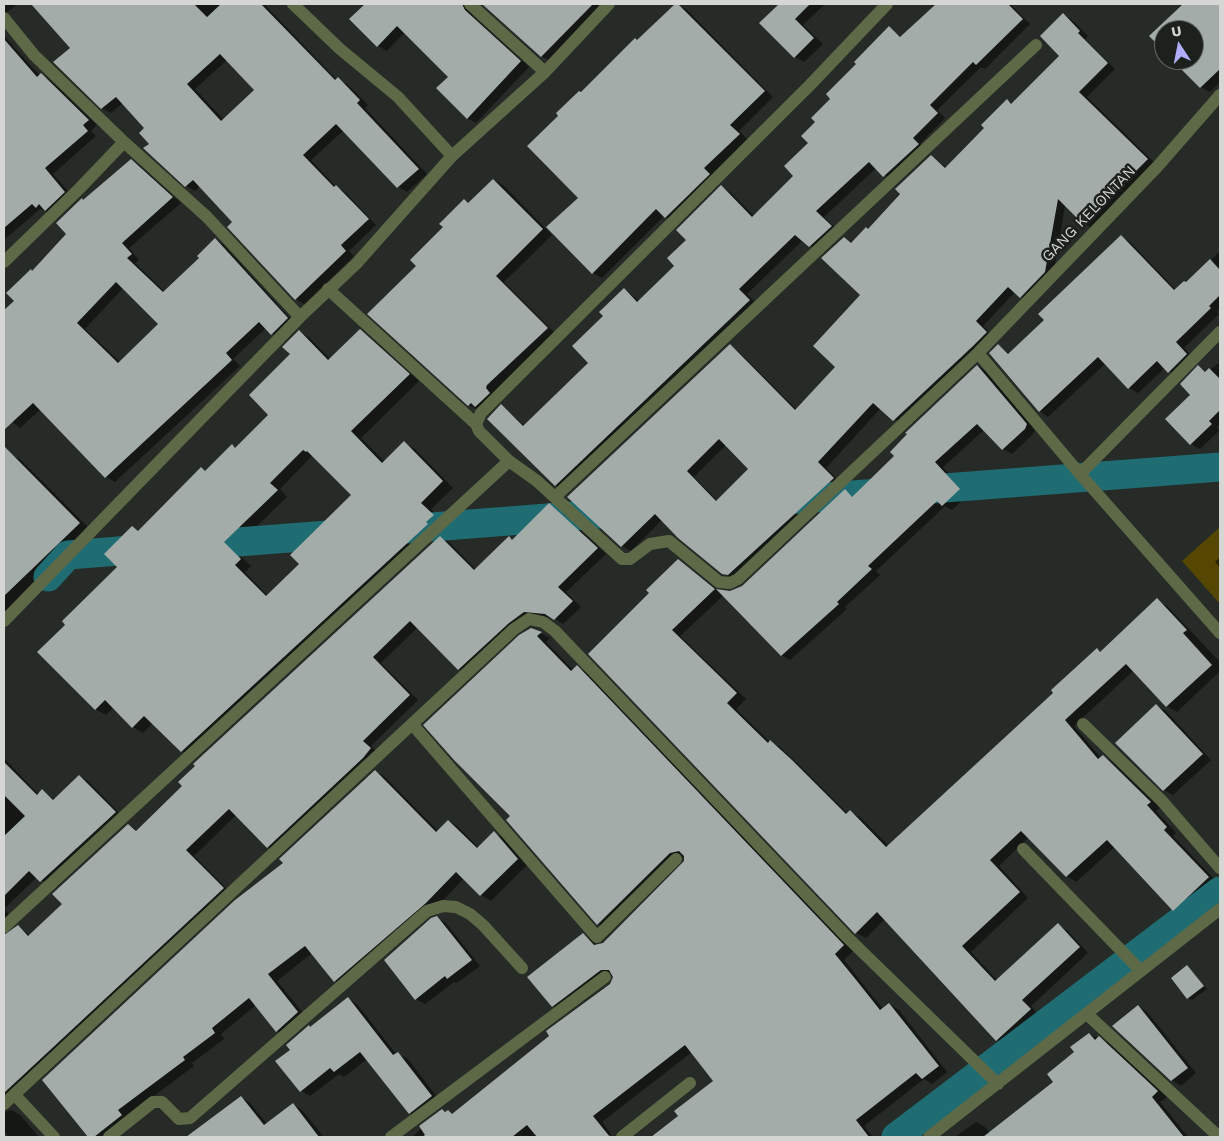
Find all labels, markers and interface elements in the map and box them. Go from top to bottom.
north arrow [1154,20,1204,70]
text: U [1170,22,1183,40]
street label: GANG KELONTAN [1039,162,1139,266]

